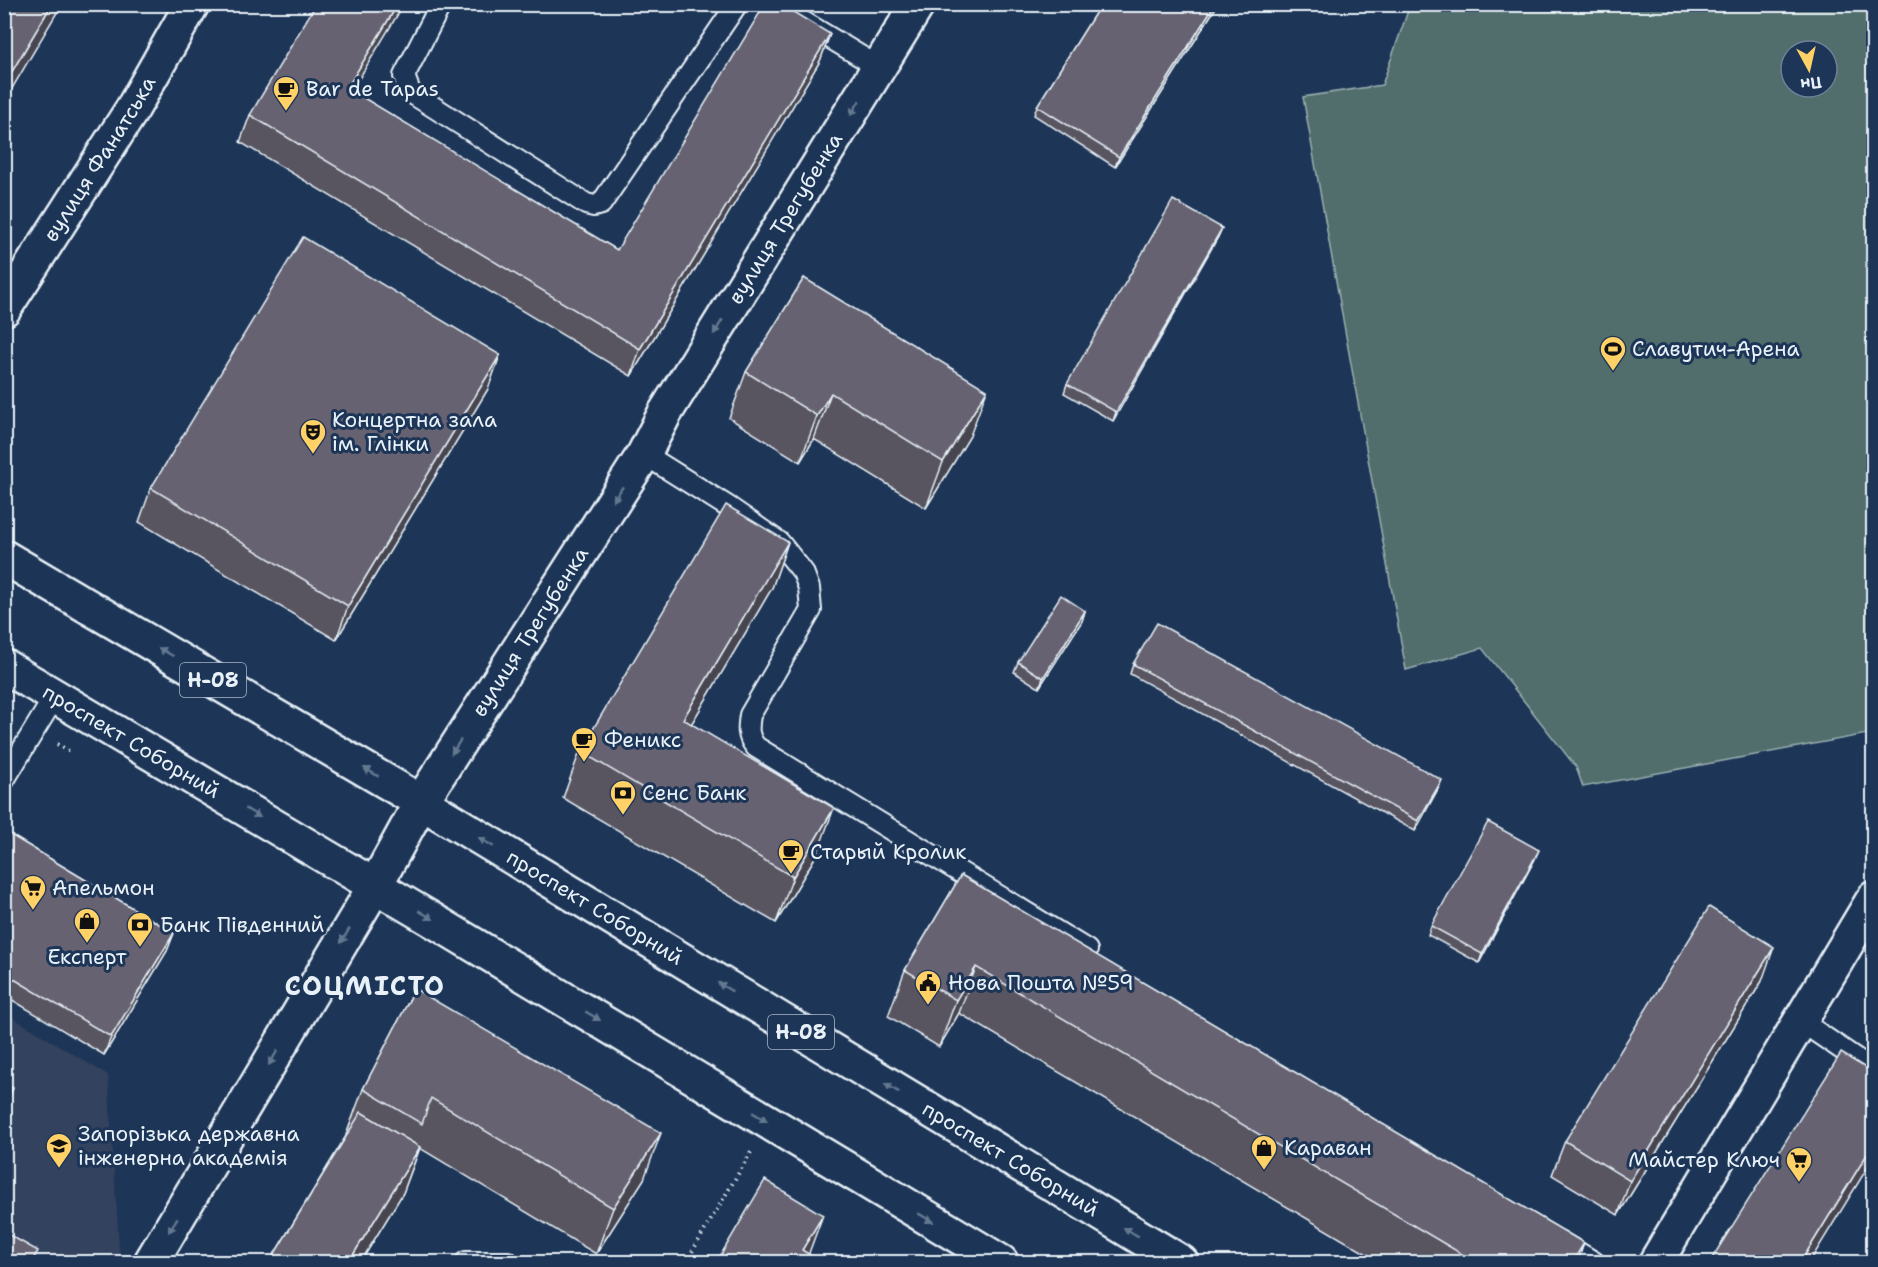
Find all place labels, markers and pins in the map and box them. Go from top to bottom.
cafe icon: Bar de Tapas [271,74,301,112]
place label: Bar de Tapas [306,75,439,103]
sports icon: Славутич-Арена [1598,334,1628,372]
place label: Славутич-Арена [1632,335,1800,363]
place label: Концертна зала ім. Глінки [332,406,497,458]
theatre icon: Концертна зала ім. Глінки [298,417,328,455]
cafe icon: Феникс [569,725,599,763]
place label: Феникс [604,726,681,754]
bank icon: Сенс Банк [608,778,638,816]
place label: Сенс Банк [642,779,746,807]
cafe icon: Старый Кролик [776,837,806,875]
place label: Старый Кролик [810,838,966,866]
supermarket icon: Апельмон [18,873,48,911]
place label: Апельмон [52,874,155,902]
shop icon: Експерт [72,906,102,944]
bank icon: Банк Південний [125,910,155,948]
place label: Банк Південний [160,911,325,939]
place label: Експерт [47,943,127,971]
public building icon: Нова Пошта №59 [913,968,943,1006]
place label: Нова Пошта №59 [948,969,1134,997]
place label: Запорізька державна інженерна академія [78,1120,300,1172]
school or university icon: Запорізька державна інженерна академія [44,1131,74,1169]
shop icon: Караван [1249,1133,1279,1171]
place label: Караван [1284,1134,1371,1162]
supermarket icon: Майстер Ключ [1784,1145,1814,1183]
place label: Майстер Ключ [1628,1146,1780,1174]

